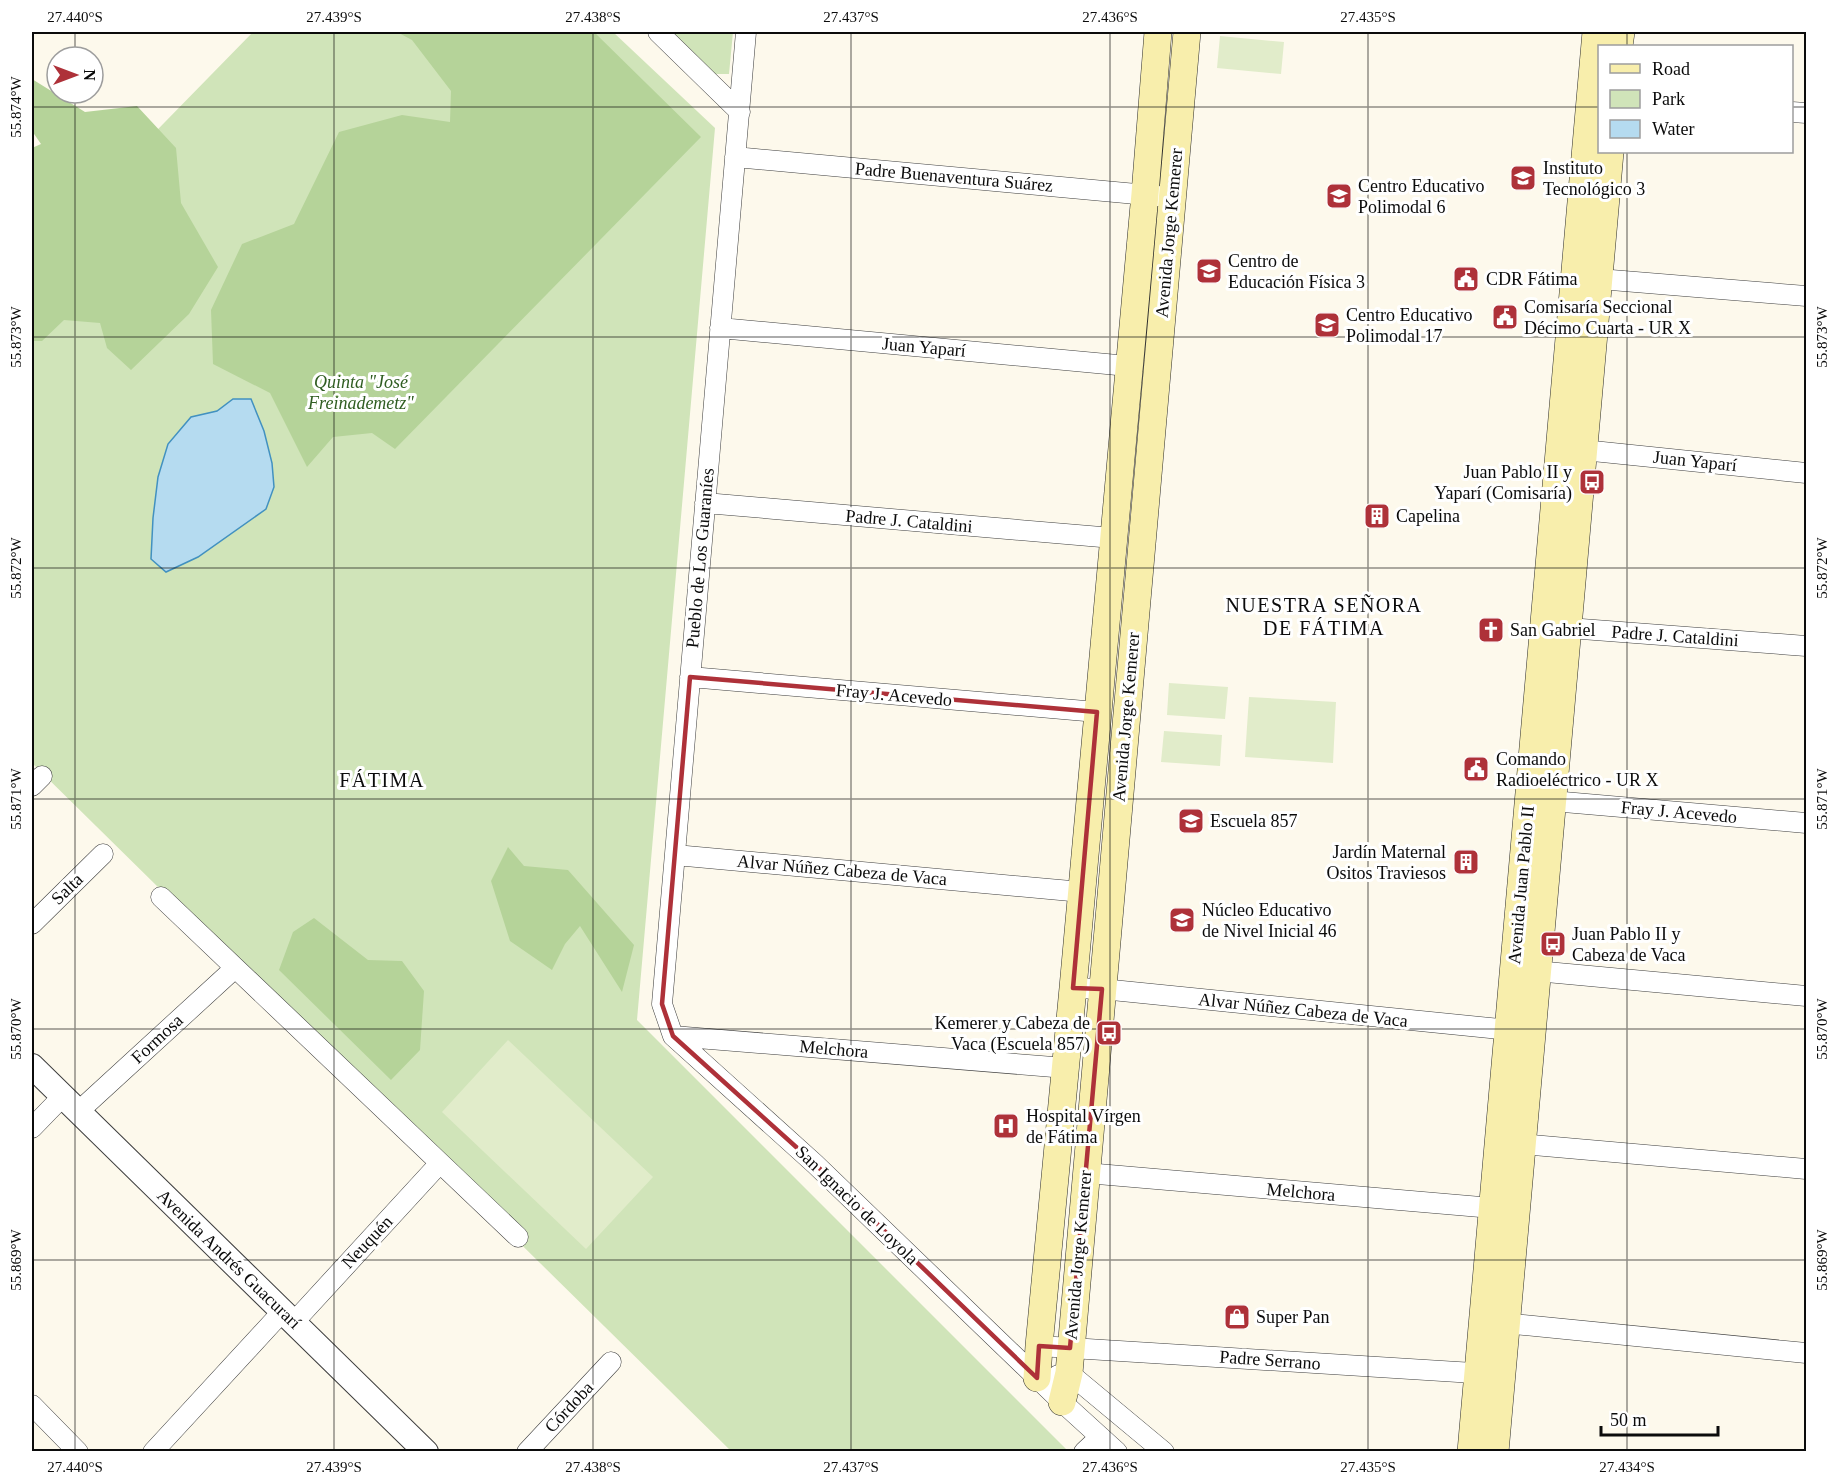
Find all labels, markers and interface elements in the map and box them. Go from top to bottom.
text: 27.440°S [47,9,103,25]
text: 27.439°S [306,9,362,25]
text: 27.438°S [565,9,621,25]
text: 27.437°S [823,9,879,25]
text: 27.436°S [1082,9,1138,25]
text: 27.435°S [1340,9,1396,25]
north arrow [45,45,105,105]
legend [1598,45,1793,153]
text: Road [1652,59,1690,79]
text: N [81,69,98,81]
text: 55.874°W [8,75,24,138]
text: Park [1652,89,1685,109]
text: Water [1652,119,1695,139]
street label: Avenida Jorge Kemerer [1152,147,1186,319]
street label: Padre Buenaventura Suárez [854,158,1054,196]
place label: Instituto Tecnológico 3 [1543,158,1645,199]
school or university icon: Instituto Tecnológico 3 [1508,163,1538,193]
place label: Centro Educativo Polimodal 6 [1358,176,1484,217]
school or university icon: Centro Educativo Polimodal 6 [1324,181,1354,211]
place label: Centro de Educación Física 3 [1228,251,1365,292]
school or university icon: Centro de Educación Física 3 [1194,256,1224,286]
public building icon: CDR Fátima [1451,264,1481,294]
place label: CDR Fátima [1486,269,1578,289]
place label: Comisaría Seccional Décimo Cuarta - UR X [1524,297,1691,338]
public building icon: Comisaría Seccional Décimo Cuarta - UR X [1490,302,1520,332]
text: 55.873°W [8,305,24,368]
place label: Centro Educativo Polimodal 17 [1346,305,1472,346]
text: 55.873°W [1814,305,1830,368]
school or university icon: Centro Educativo Polimodal 17 [1312,310,1342,340]
street label: Juan Yaparí [881,333,967,361]
park label: Quinta "José Freinademetz" [307,372,414,413]
street label: Juan Yaparí [1652,447,1738,475]
place label: Juan Pablo II y Yaparí (Comisaría) [1434,462,1572,504]
street label: Pueblo de Los Guaraníes [682,467,718,649]
bus stop icon: Juan Pablo II y Yaparí (Comisaría) [1577,467,1607,497]
building icon: Capelina [1362,501,1392,531]
street label: Padre J. Cataldini [845,505,973,537]
place label: Capelina [1396,506,1460,526]
text: 55.872°W [8,536,24,599]
text: 55.872°W [1814,536,1830,599]
district label: NUESTRA SEÑORA DE FÁTIMA [1225,593,1423,639]
church icon: San Gabriel [1476,615,1506,645]
place label: San Gabriel [1510,620,1595,640]
street label: Padre J. Cataldini [1611,622,1739,650]
street label: Avenida Jorge Kemerer [1109,631,1143,803]
street label: Fray J. Acevedo [835,680,953,710]
place label: Comando Radioeléctrico - UR X [1496,749,1658,790]
public building icon: Comando Radioeléctrico - UR X [1461,754,1491,784]
text: 55.871°W [8,767,24,830]
text: 55.871°W [1814,767,1830,830]
district label: FÁTIMA [339,769,425,791]
street label: Fray J. Acevedo [1620,797,1738,827]
street label: Avenida Juan Pablo II [1504,805,1538,965]
school or university icon: Escuela 857 [1176,806,1206,836]
place label: Escuela 857 [1210,811,1297,831]
place label: Jardín Maternal Ositos Traviesos [1326,842,1446,883]
building icon: Jardín Maternal Ositos Traviesos [1451,847,1481,877]
street label: Alvar Núñez Cabeza de Vaca [736,851,948,889]
street label: Salta [47,869,87,909]
place label: Núcleo Educativo de Nivel Inicial 46 [1202,900,1336,941]
school or university icon: Núcleo Educativo de Nivel Inicial 46 [1167,905,1197,935]
place label: Juan Pablo II y Cabeza de Vaca [1572,924,1686,965]
bus stop icon: Juan Pablo II y Cabeza de Vaca [1538,929,1568,959]
street label: Alvar Núñez Cabeza de Vaca [1197,989,1409,1031]
text: 55.870°W [8,997,24,1060]
text: 55.870°W [1814,997,1830,1060]
street label: Formosa [127,1010,187,1068]
place label: Kemerer y Cabeza de Vaca (Escuela 857) [935,1013,1090,1055]
bus stop icon: Kemerer y Cabeza de Vaca (Escuela 857) [1094,1018,1124,1048]
street label: Melchora [799,1036,869,1062]
place label: Hospital Vírgen de Fátima [1026,1106,1141,1147]
hospital icon: Hospital Vírgen de Fátima [991,1111,1021,1141]
street label: San Ignacio de Loyola [792,1141,922,1269]
street label: Avenida Jorge Kemerer [1061,1169,1095,1341]
street label: Melchora [1266,1179,1336,1205]
street label: Avenida Andrés Guacurarí [153,1185,305,1333]
street label: Neuquén [338,1211,396,1273]
text: 55.869°W [8,1228,24,1291]
text: 55.869°W [1814,1228,1830,1291]
shop icon: Super Pan [1222,1302,1252,1332]
place label: Super Pan [1256,1307,1330,1327]
street label: Padre Serrano [1219,1346,1321,1374]
street label: Córdoba [541,1378,597,1436]
scale bar [1601,1399,1718,1437]
text: 50 m [1610,1410,1647,1430]
text: 27.440°S [47,1459,103,1475]
text: 27.439°S [306,1459,362,1475]
text: 27.438°S [565,1459,621,1475]
text: 27.437°S [823,1459,879,1475]
text: 27.436°S [1082,1459,1138,1475]
text: 27.435°S [1340,1459,1396,1475]
text: 27.434°S [1599,1459,1655,1475]

